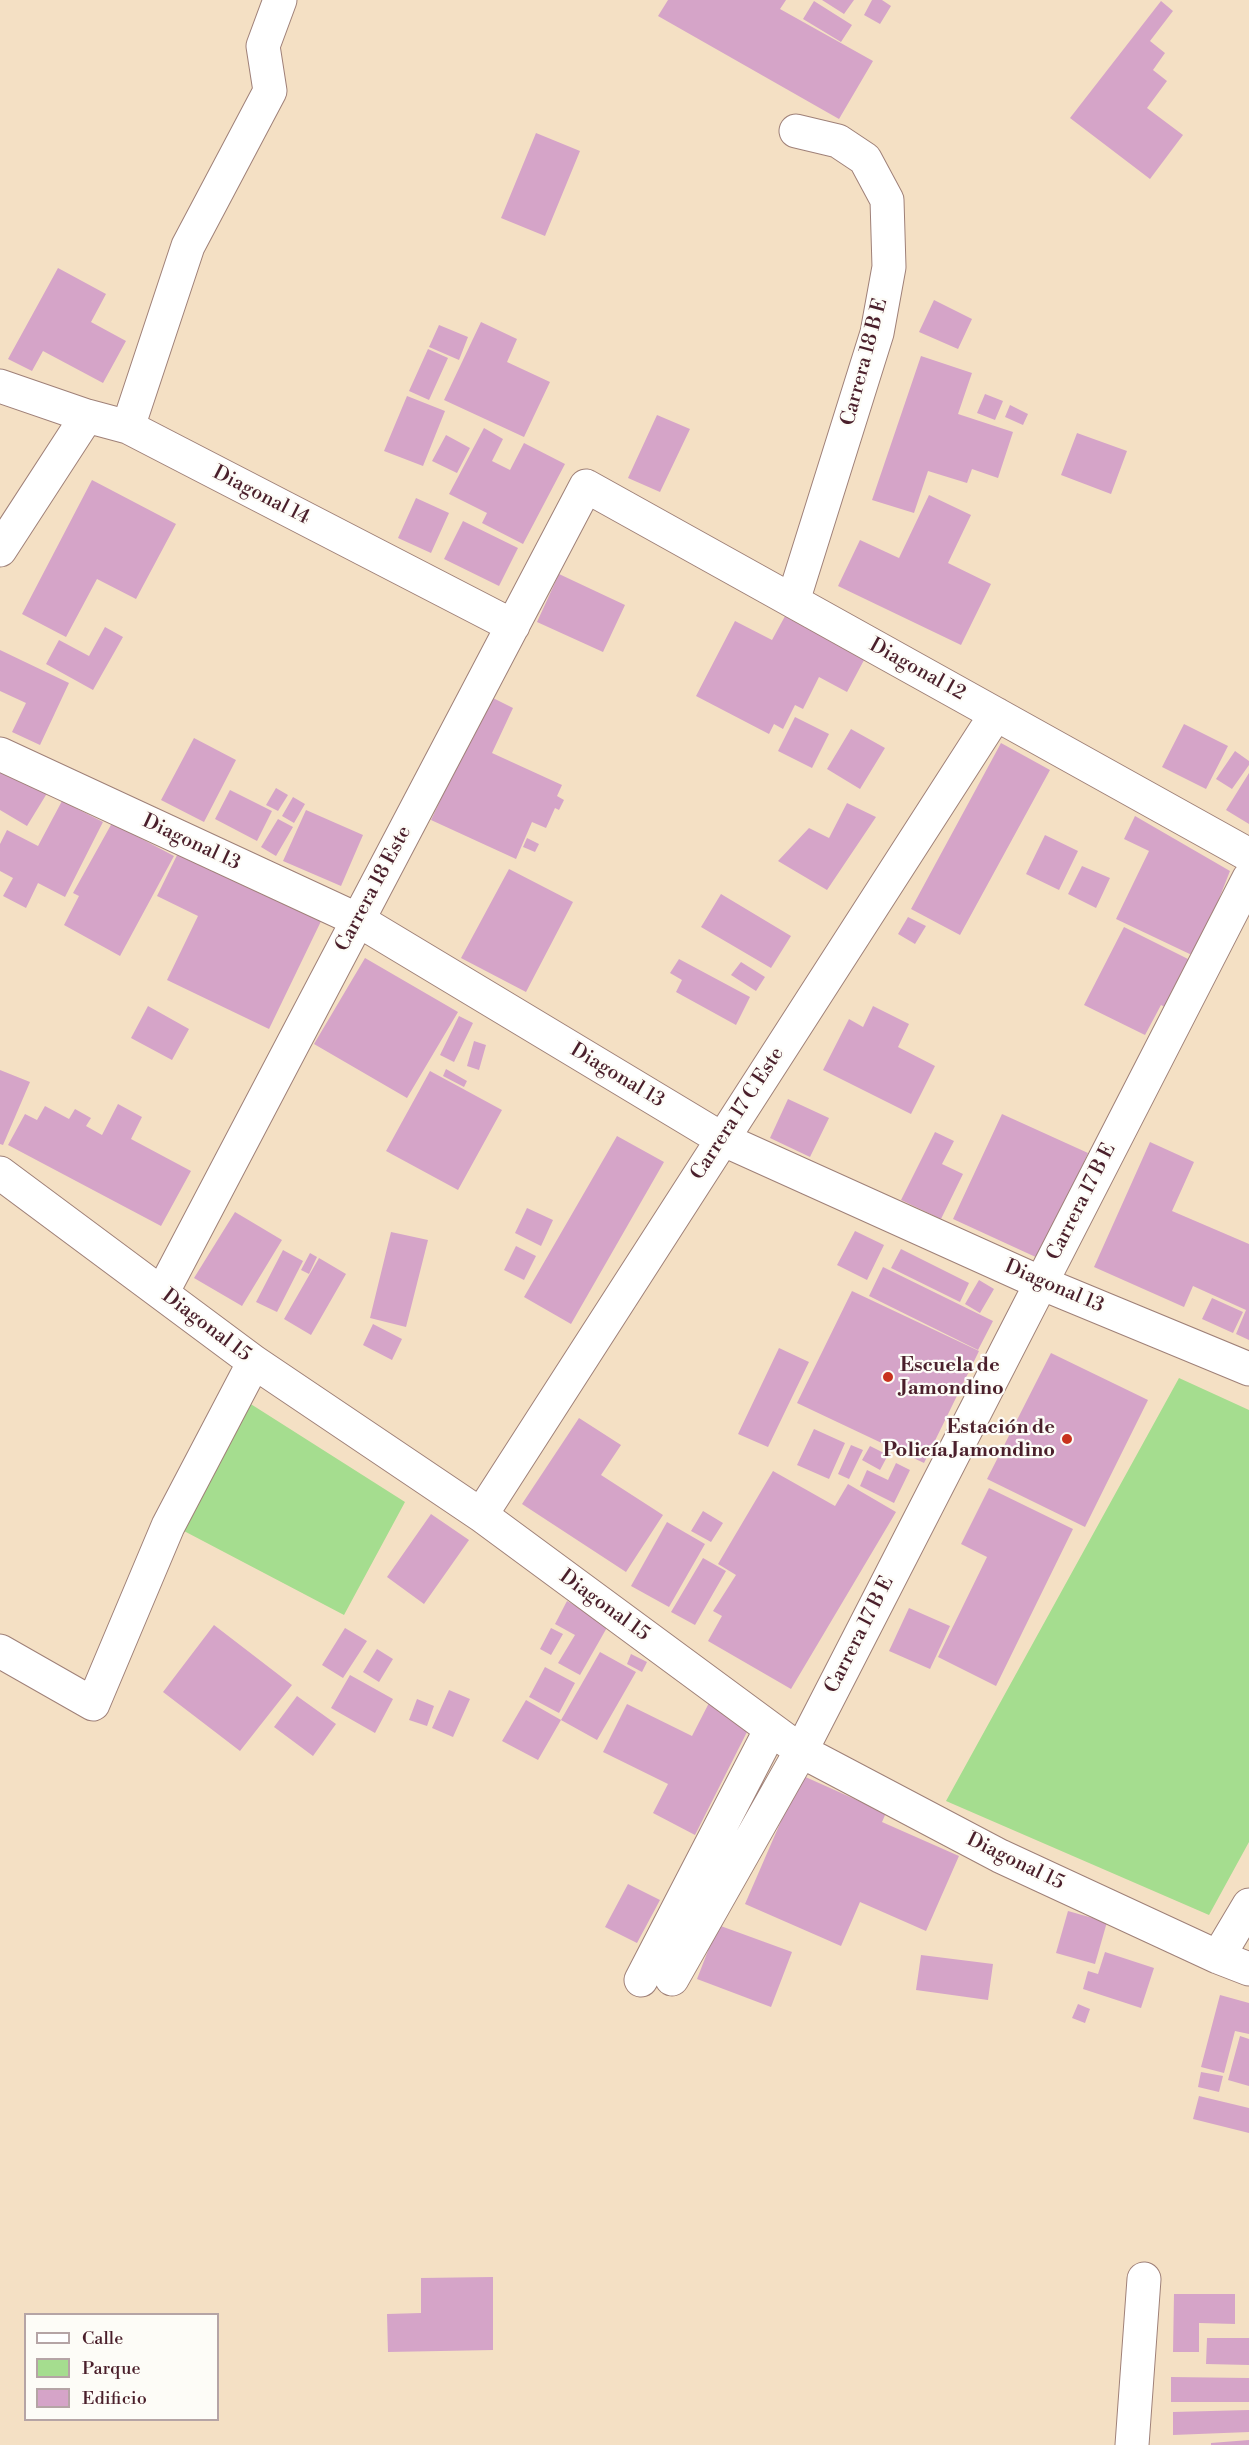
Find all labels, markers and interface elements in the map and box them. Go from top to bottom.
street label: Carrera 18 B E [836,296,894,428]
street label: Diagonal 14 [208,461,314,531]
street label: Diagonal 12 [865,634,969,706]
street label: Diagonal 13 [138,810,244,876]
street label: Carrera 18 Este [331,822,417,956]
street label: Diagonal 13 [566,1039,668,1113]
street label: Carrera 17 C Este [686,1043,790,1185]
street label: Carrera 17 B E [1042,1140,1122,1264]
street label: Diagonal 13 [1001,1255,1107,1319]
street label: Diagonal 15 [157,1285,255,1367]
place label: Escuela de Jamondino [900,1354,1004,1401]
marker: Escuela de Jamondino [881,1370,895,1384]
place label: Estación de Policía Jamondino [883,1416,1055,1463]
marker: Estación de Policía Jamondino [1060,1432,1074,1446]
street label: Diagonal 15 [554,1565,654,1647]
street label: Carrera 17 B E [820,1573,900,1697]
street label: Diagonal 15 [962,1828,1068,1896]
legend [24,2313,219,2421]
text: Calle [82,2327,123,2350]
text: Parque [82,2357,141,2380]
text: Edificio [82,2387,147,2410]

